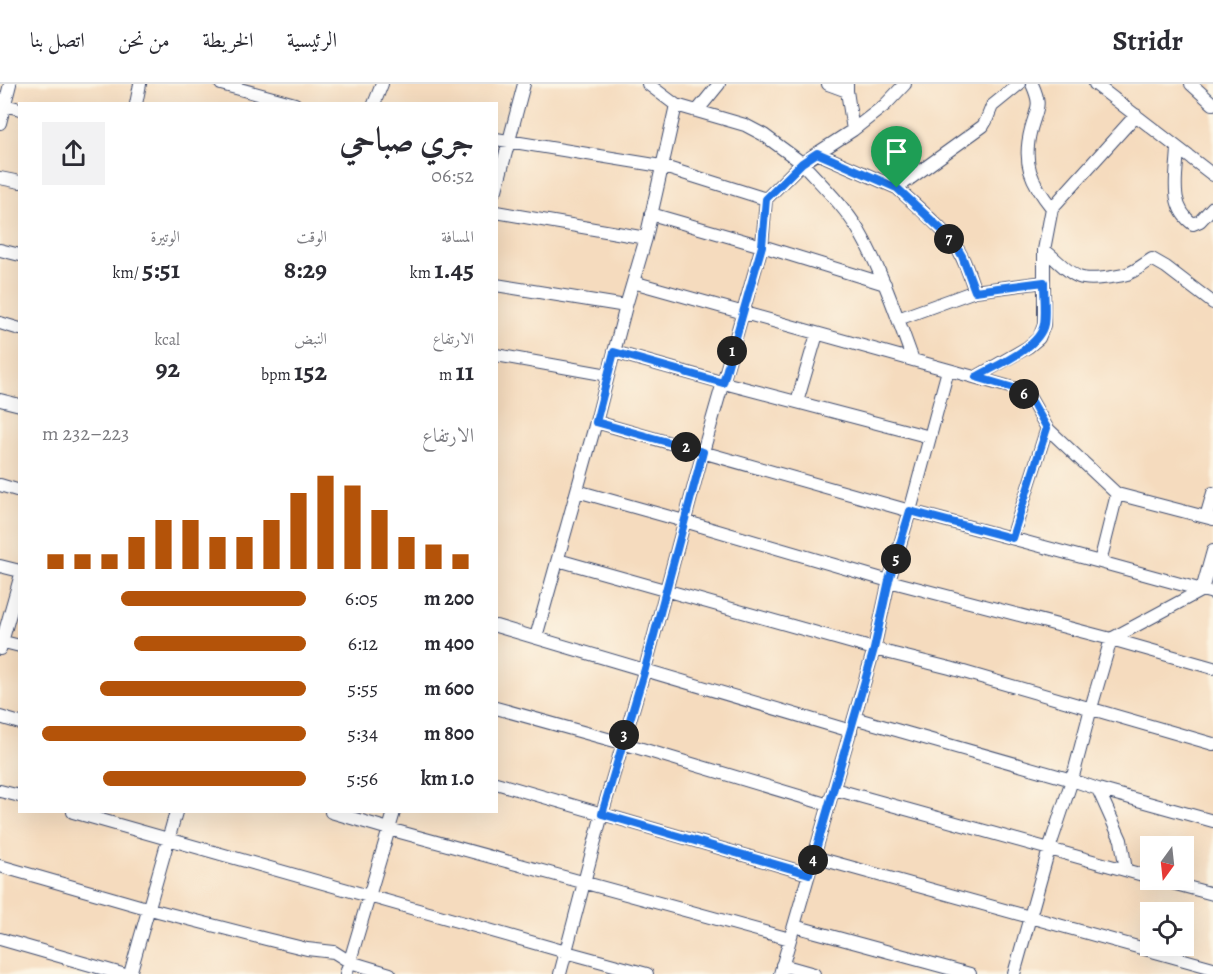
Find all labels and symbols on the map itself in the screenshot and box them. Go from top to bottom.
pin [871,126,922,188]
pin: 7 [934,224,964,254]
pin: 1 [717,336,747,366]
pin: 6 [1009,379,1039,409]
pin: 2 [671,432,701,462]
pin: 5 [881,544,911,574]
pin: 3 [609,720,639,750]
north arrow [1140,836,1194,890]
pin: 4 [798,845,828,875]

